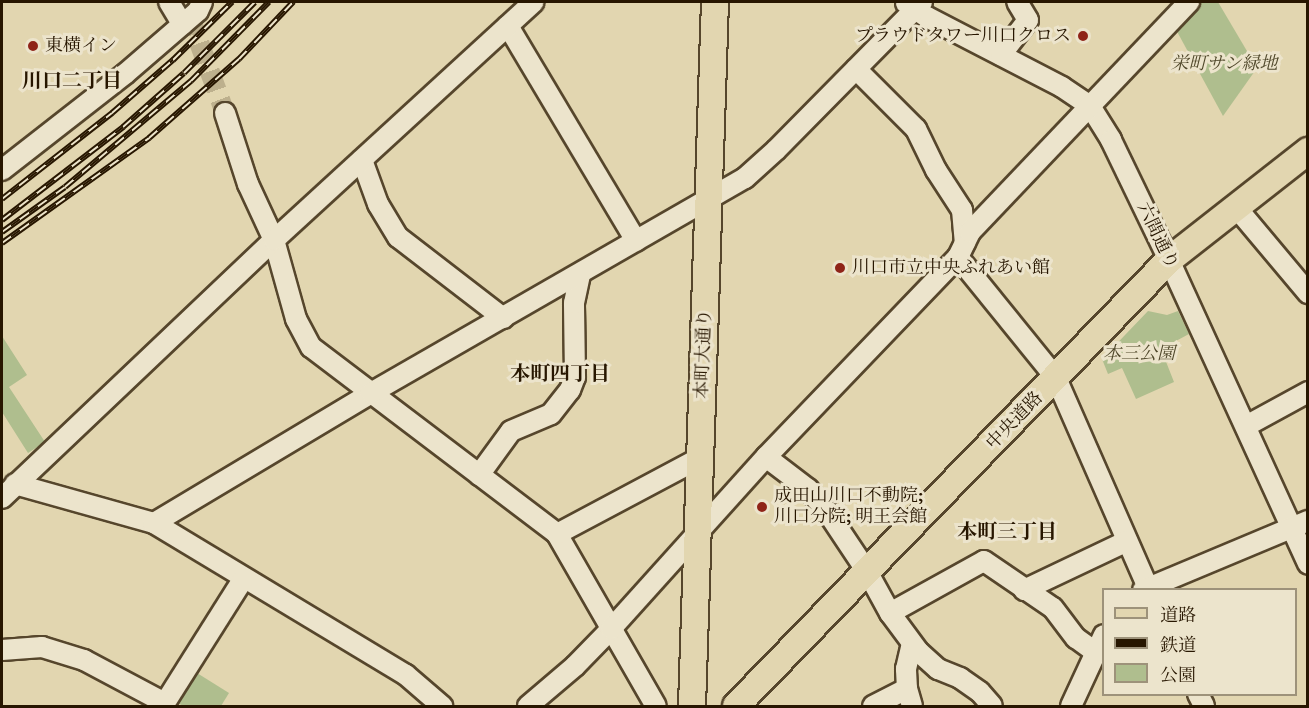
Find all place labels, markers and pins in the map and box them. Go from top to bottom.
place label: プラウドタワー川口クロス [855,25,1071,47]
marker: プラウドタワー川口クロス [1076,29,1090,43]
place label: 東横イン [45,35,117,57]
marker: 東横イン [26,39,40,53]
place label: 川口市立中央ふれあい館 [852,257,1050,279]
marker: 川口市立中央ふれあい館 [833,261,847,275]
place label: 成田山川口不動院; 川口分院; 明王会館 [774,486,927,528]
marker: 成田山川口不動院; 川口分院; 明王会館 [755,500,769,514]

